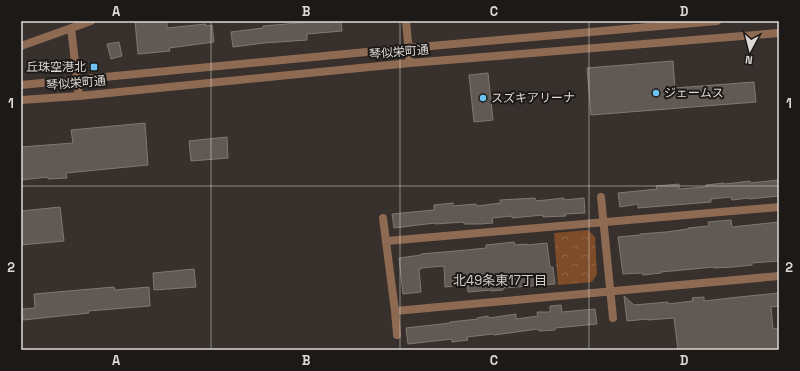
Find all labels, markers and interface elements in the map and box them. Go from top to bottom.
text: A [112,3,121,20]
text: B [302,3,311,20]
text: C [490,3,498,20]
text: D [680,3,689,20]
north arrow [730,30,770,70]
street label: 琴似栄町通 [368,41,430,63]
text: N [744,53,753,67]
place label: 丘珠空港北 [26,59,86,75]
marker: 丘珠空港北 [89,62,99,72]
street label: 琴似栄町通 [45,72,107,94]
place label: ジェームス [664,85,724,101]
marker: ジェームス [651,88,661,98]
place label: スズキアリーナ [491,90,575,106]
marker: スズキアリーナ [478,93,488,103]
text: 1 [8,95,14,112]
text: 1 [786,95,792,112]
text: 2 [7,259,15,276]
text: 2 [785,259,793,276]
district label: 北49条東17丁目 [453,272,547,289]
text: A [112,352,121,369]
text: B [302,352,311,369]
text: C [490,352,498,369]
text: D [680,352,689,369]

